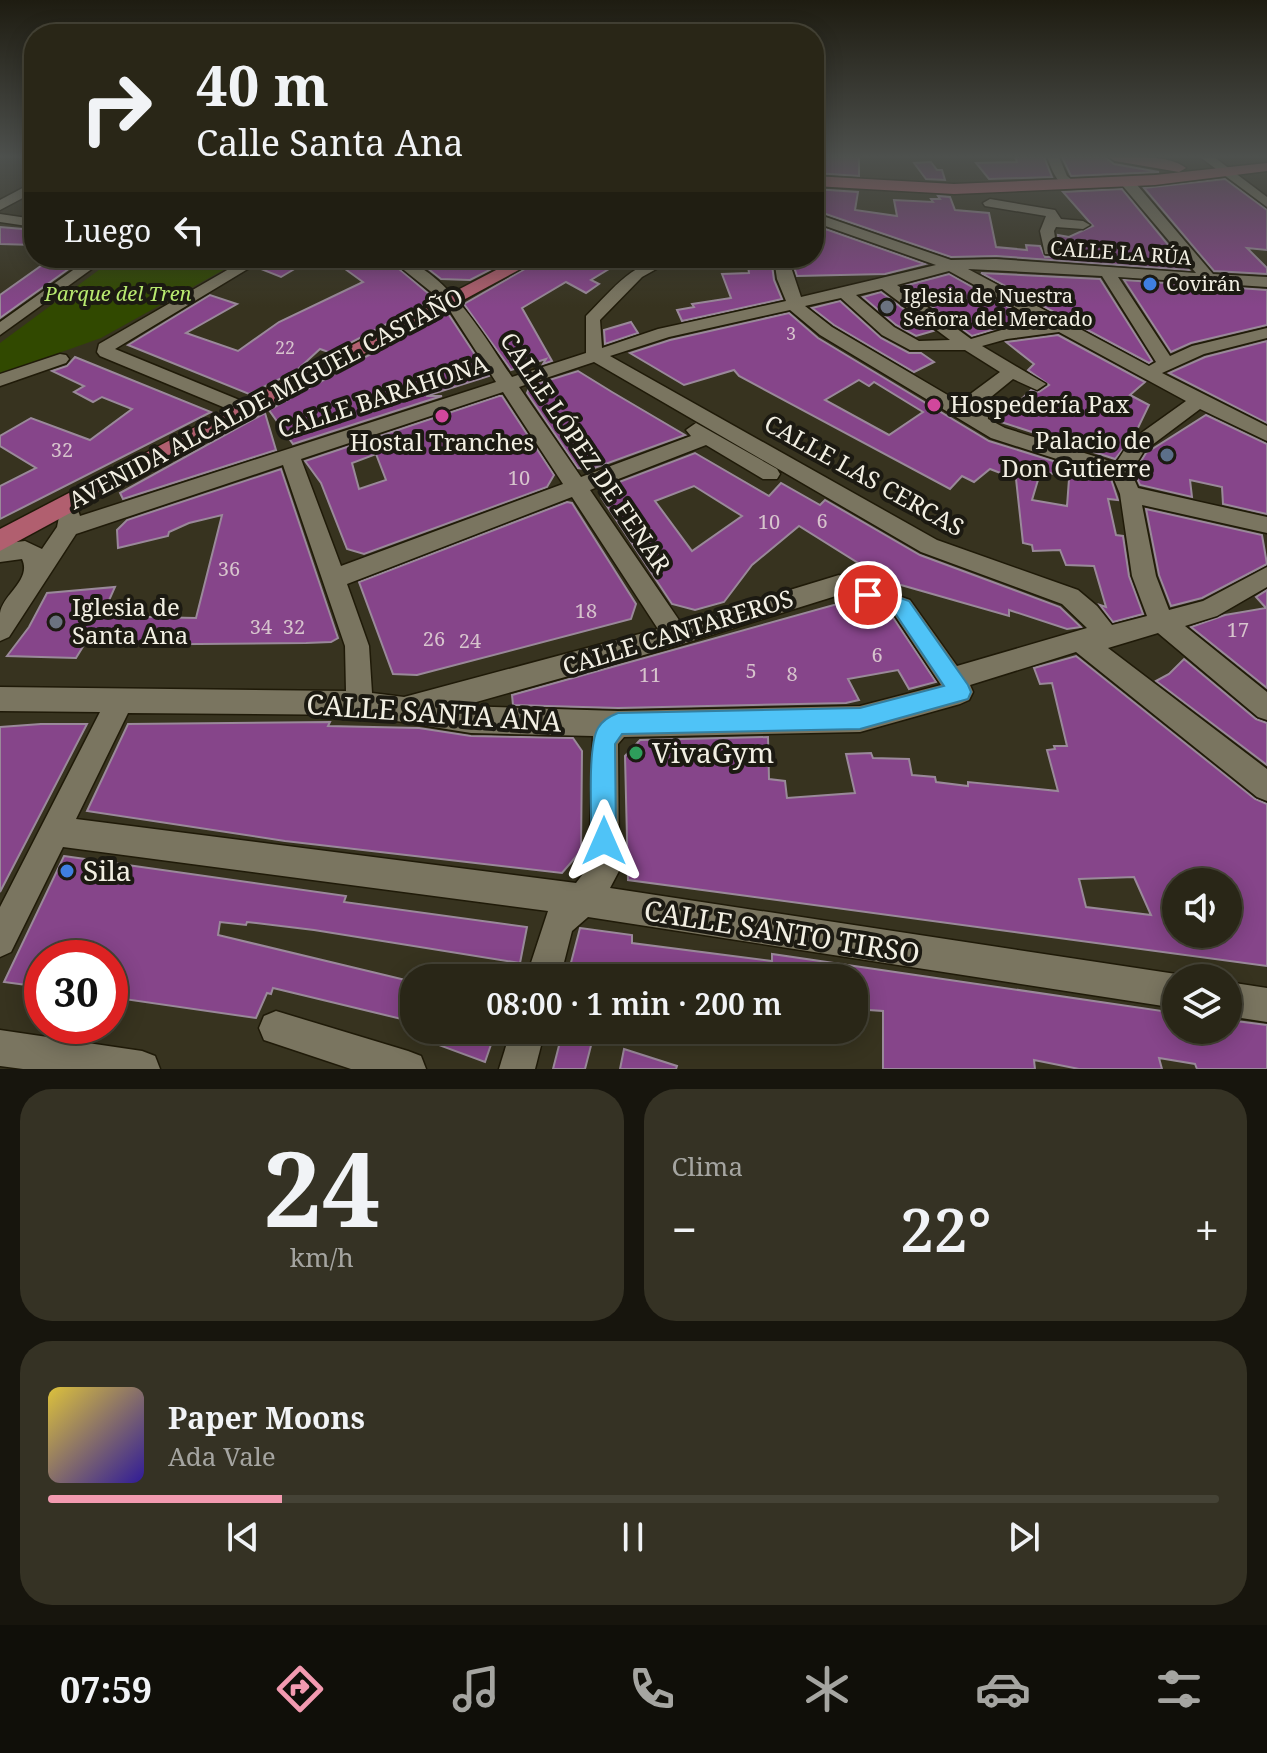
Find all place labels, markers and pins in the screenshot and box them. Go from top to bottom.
place label: Covirán [1166,270,1241,297]
marker: Covirán [1141,275,1159,293]
place label: Iglesia de Nuestra Señora del Mercado [903,282,1093,332]
marker: Iglesia de Nuestra Señora del Mercado [878,298,896,316]
place label: Hospedería Pax [950,387,1130,420]
marker: Hospedería Pax [925,396,943,414]
marker: Hostal Tranches [433,407,451,425]
place label: Palacio de Don Gutierre [1001,423,1151,484]
place label: Hostal Tranches [350,425,534,458]
marker: Palacio de Don Gutierre [1158,446,1176,464]
pin [834,561,902,629]
place label: Iglesia de Santa Ana [72,590,188,651]
marker: Iglesia de Santa Ana [47,613,65,631]
place label: VivaGym [652,733,774,771]
marker: VivaGym [627,744,645,762]
place label: Sila [83,851,132,889]
marker: Sila [58,862,76,880]

